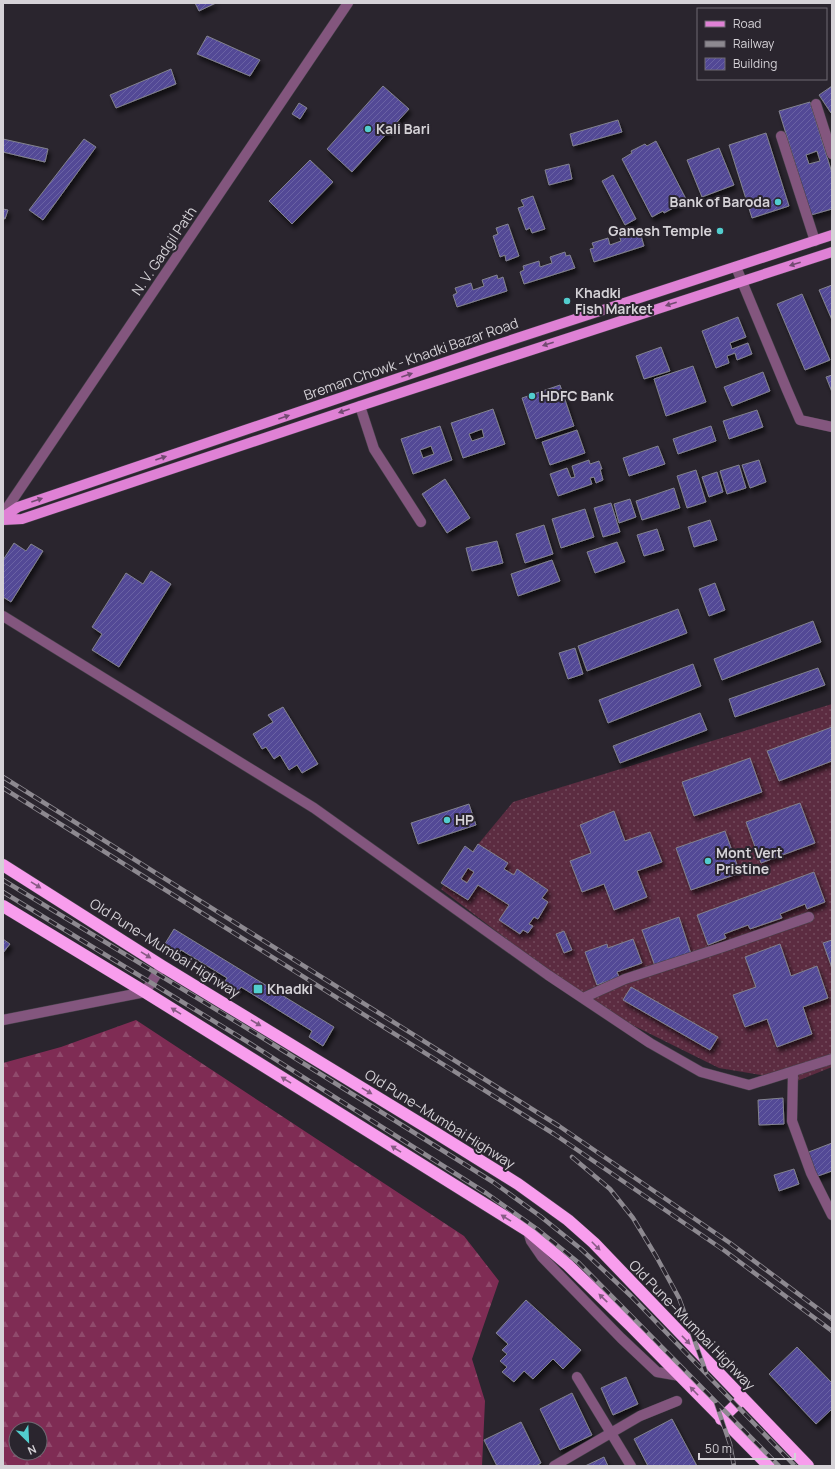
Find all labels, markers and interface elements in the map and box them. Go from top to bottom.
legend [697,8,827,80]
text: Road [733,15,761,32]
text: Railway [733,35,775,52]
text: Building [733,55,777,72]
place label: Kali Bari [376,119,430,138]
marker: Kali Bari [363,124,373,134]
place label: Bank of Baroda [670,192,770,211]
marker: Bank of Baroda [773,197,783,207]
street label: N. V. Gadgil Path [127,203,200,299]
place label: Ganesh Temple [608,221,712,240]
marker: Ganesh Temple [715,226,725,236]
one-way arrow [789,261,801,267]
place label: Khadki Fish Market [575,283,653,318]
marker: Khadki Fish Market [562,296,572,306]
one-way arrow [665,301,677,307]
street label: Breman Chowk - Khadki Bazar Road [301,313,521,404]
one-way arrow [541,342,553,348]
one-way arrow [401,372,413,378]
place label: HDFC Bank [540,386,614,405]
marker: HDFC Bank [527,391,537,401]
one-way arrow [338,408,350,414]
one-way arrow [278,414,290,420]
one-way arrow [155,455,167,461]
one-way arrow [32,497,44,503]
place label: HP [455,810,474,829]
marker: HP [442,815,452,825]
place label: Mont Vert Pristine [716,843,782,878]
marker: Mont Vert Pristine [703,856,713,866]
one-way arrow [30,882,42,889]
street label: Old Pune–Mumbai Highway [86,893,245,1002]
one-way arrow [141,951,151,959]
place label: Khadki [267,979,313,998]
marker: Khadki [252,983,264,995]
one-way arrow [170,1008,182,1015]
one-way arrow [251,1019,262,1027]
street label: Old Pune–Mumbai Highway [361,1064,520,1173]
one-way arrow [280,1077,292,1084]
one-way arrow [361,1087,373,1094]
one-way arrow [391,1145,401,1153]
one-way arrow [501,1214,511,1222]
one-way arrow [591,1241,601,1251]
street label: Old Pune–Mumbai Highway [625,1256,760,1394]
one-way arrow [598,1294,607,1303]
one-way arrow [682,1335,691,1345]
one-way arrow [689,1386,699,1396]
north arrow [8,1421,48,1461]
scale bar [699,1435,795,1461]
text: 50 m [705,1440,732,1457]
text: N [26,1442,39,1459]

